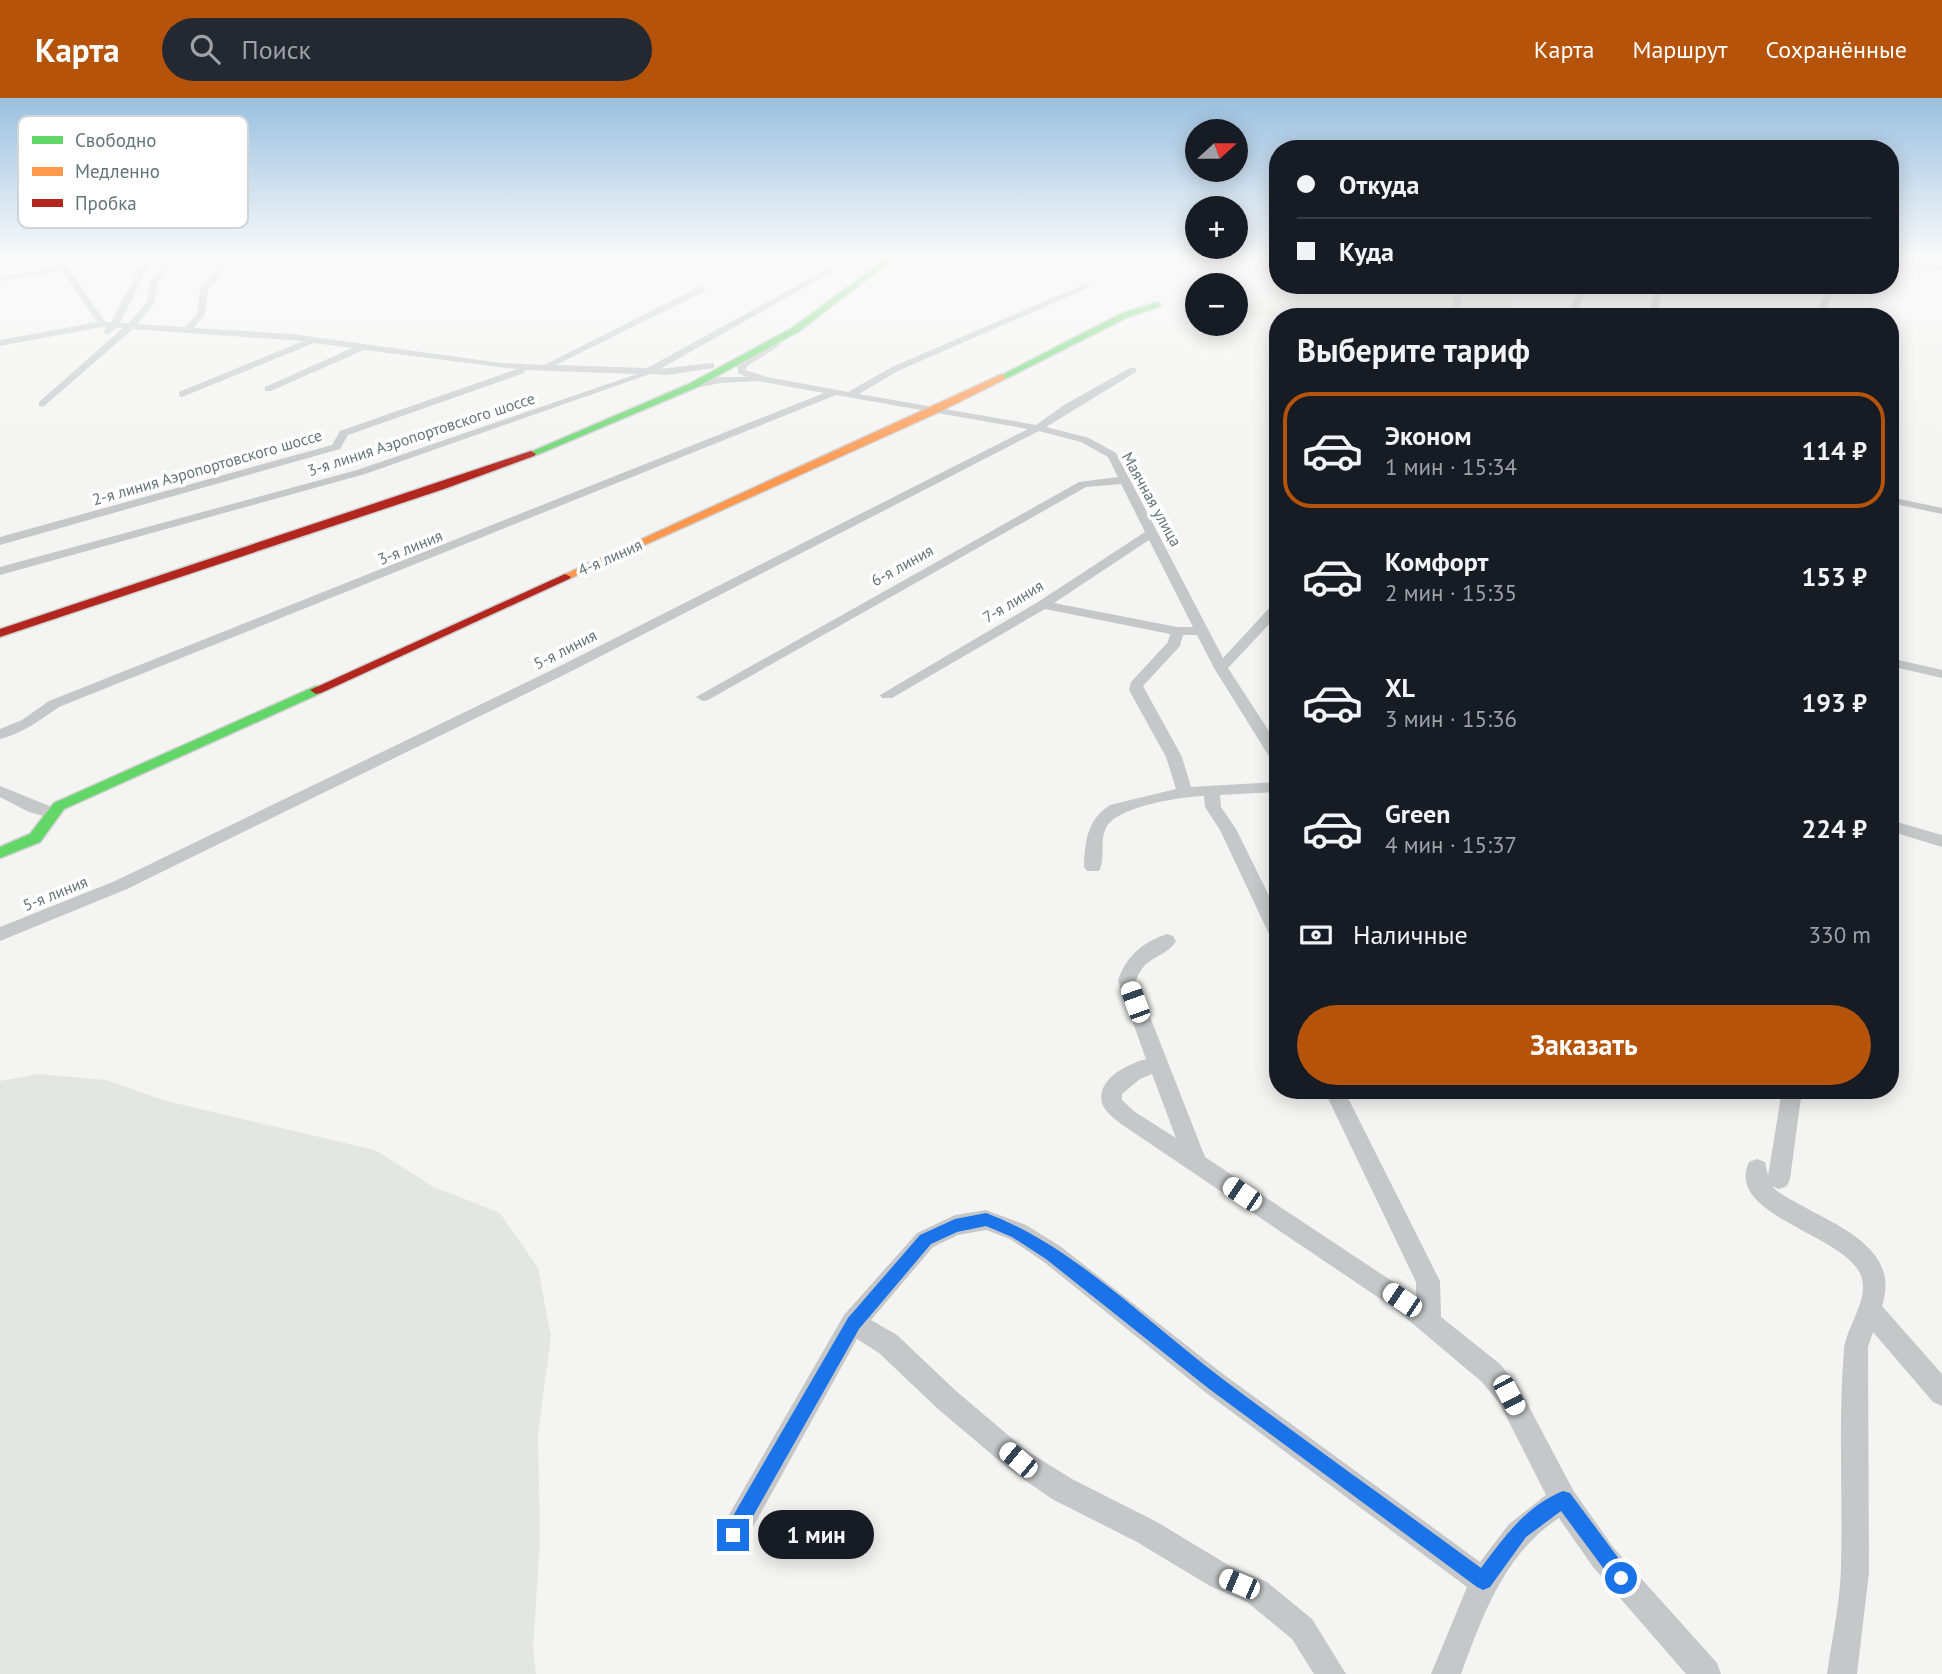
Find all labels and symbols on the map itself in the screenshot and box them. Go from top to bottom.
legend [18,116,248,228]
north arrow [1185,119,1248,182]
text: Свободно [75,128,157,152]
text: Медленно [75,159,160,183]
text: Пробка [75,191,137,215]
street label: 3-я линия Аэропортовского шоссе [305,388,537,480]
street label: 2-я линия Аэропортовского шоссе [90,425,324,509]
street label: Маячная улица [1118,448,1186,550]
street label: 3-я линия [375,525,445,569]
street label: 4-я линия [575,534,645,580]
street label: 6-я линия [867,540,937,590]
street label: 7-я линия [979,575,1047,627]
street label: 5-я линия [530,625,600,673]
street label: 5-я линия [20,871,90,915]
car [1118,979,1153,1025]
car [1219,1174,1266,1214]
car [1379,1280,1426,1320]
car [1490,1372,1529,1418]
car [996,1438,1041,1482]
callout: 1 мин [758,1510,873,1560]
route end [717,1519,749,1551]
route start [1605,1562,1637,1594]
car [1216,1566,1263,1602]

